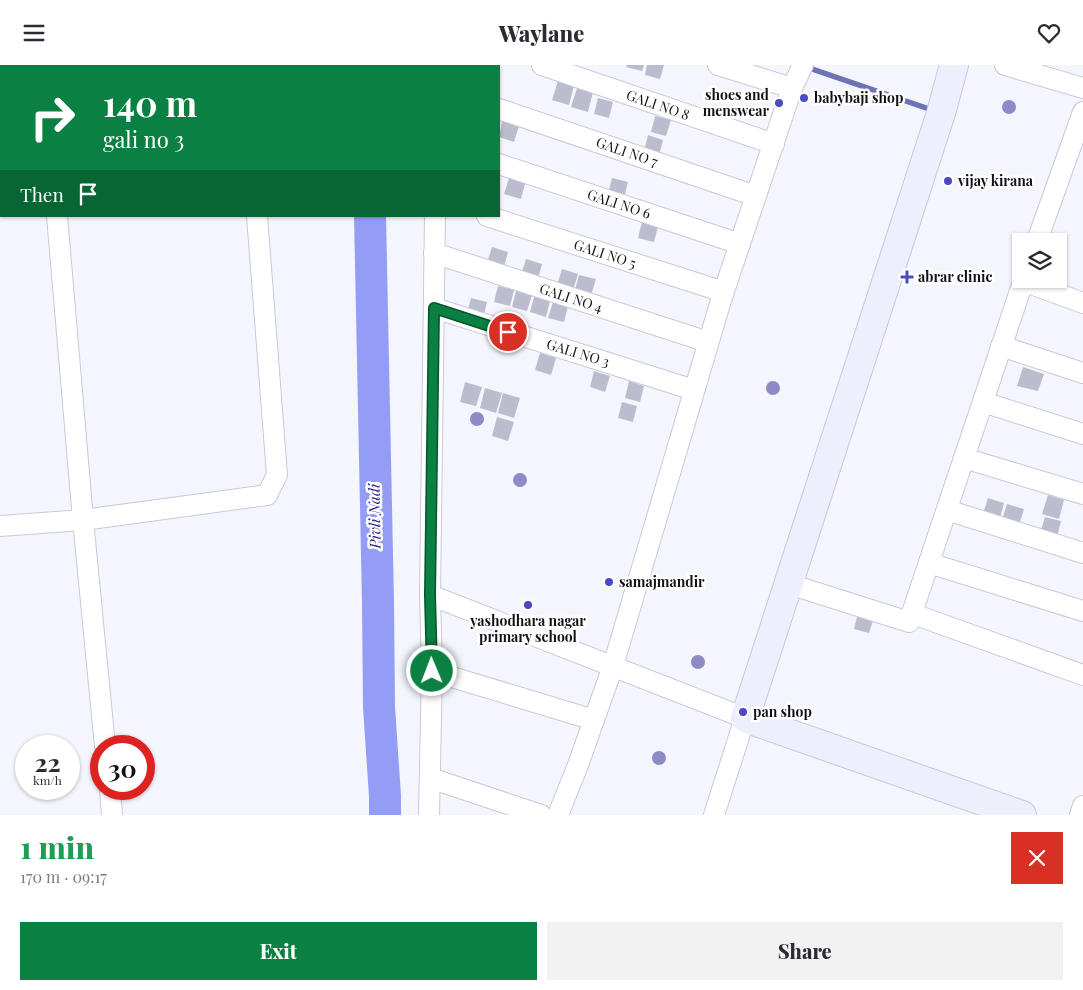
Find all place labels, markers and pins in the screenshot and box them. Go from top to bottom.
place label: shoes and menswear [703,85,770,120]
place label: babybaji shop [814,88,903,107]
marker: babybaji shop [798,92,810,104]
marker: shoes and menswear [773,97,785,109]
place label: vijay kirana [957,171,1034,190]
marker: vijay kirana [942,175,954,187]
place label: abrar clinic [918,267,992,286]
marker: abrar clinic [900,270,914,284]
pin [487,311,529,353]
place label: samajmandir [619,572,705,591]
marker: samajmandir [603,576,615,588]
marker: yashodhara nagar primary school [522,599,534,611]
place label: yashodhara nagar primary school [469,611,586,646]
place label: pan shop [753,702,812,721]
marker: pan shop [737,706,749,718]

